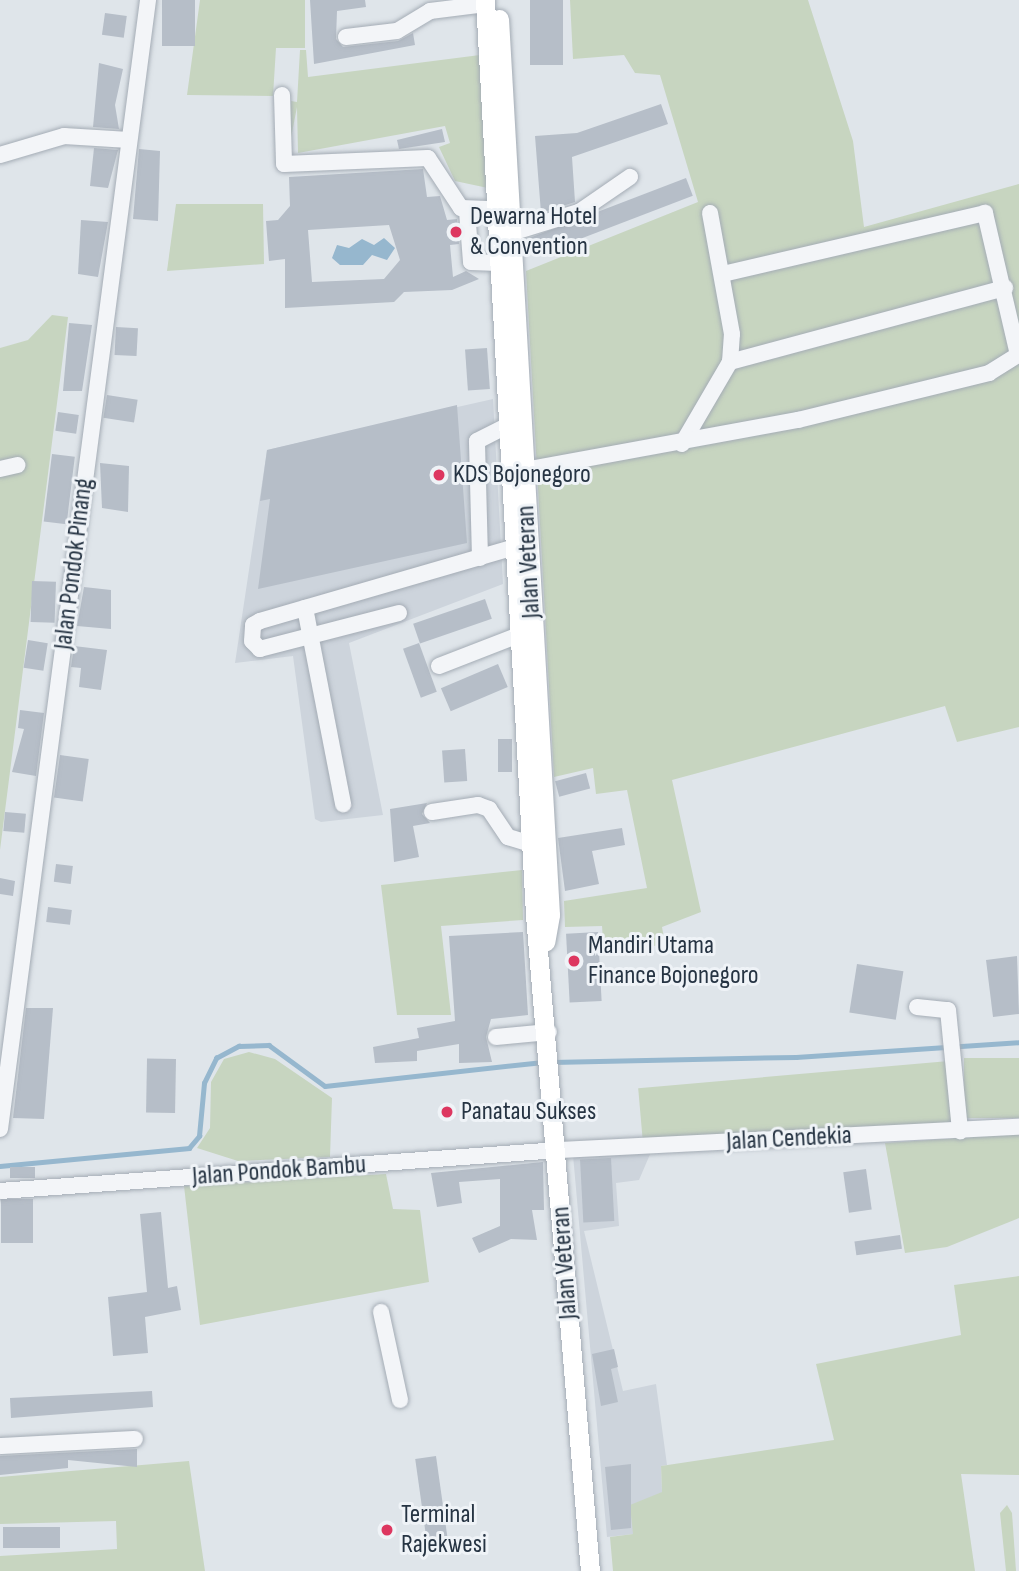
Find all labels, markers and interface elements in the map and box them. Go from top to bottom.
place label: Dewarna Hotel & Convention [470,201,597,262]
marker: Dewarna Hotel & Convention [448,224,464,240]
place label: KDS Bojonegoro [453,459,591,491]
marker: KDS Bojonegoro [431,467,447,483]
street label: Jalan Pondok Pinang [48,476,100,652]
street label: Jalan Veteran [510,505,548,619]
place label: Mandiri Utama Finance Bojonegoro [588,930,759,992]
marker: Mandiri Utama Finance Bojonegoro [566,953,582,969]
place label: Panatau Sukses [461,1096,596,1128]
marker: Panatau Sukses [439,1104,455,1120]
street label: Jalan Cendekia [726,1120,852,1158]
street label: Jalan Pondok Bambu [191,1149,367,1193]
street label: Jalan Veteran [545,1206,585,1320]
place label: Terminal Rajekwesi [401,1499,487,1560]
marker: Terminal Rajekwesi [379,1522,395,1538]

